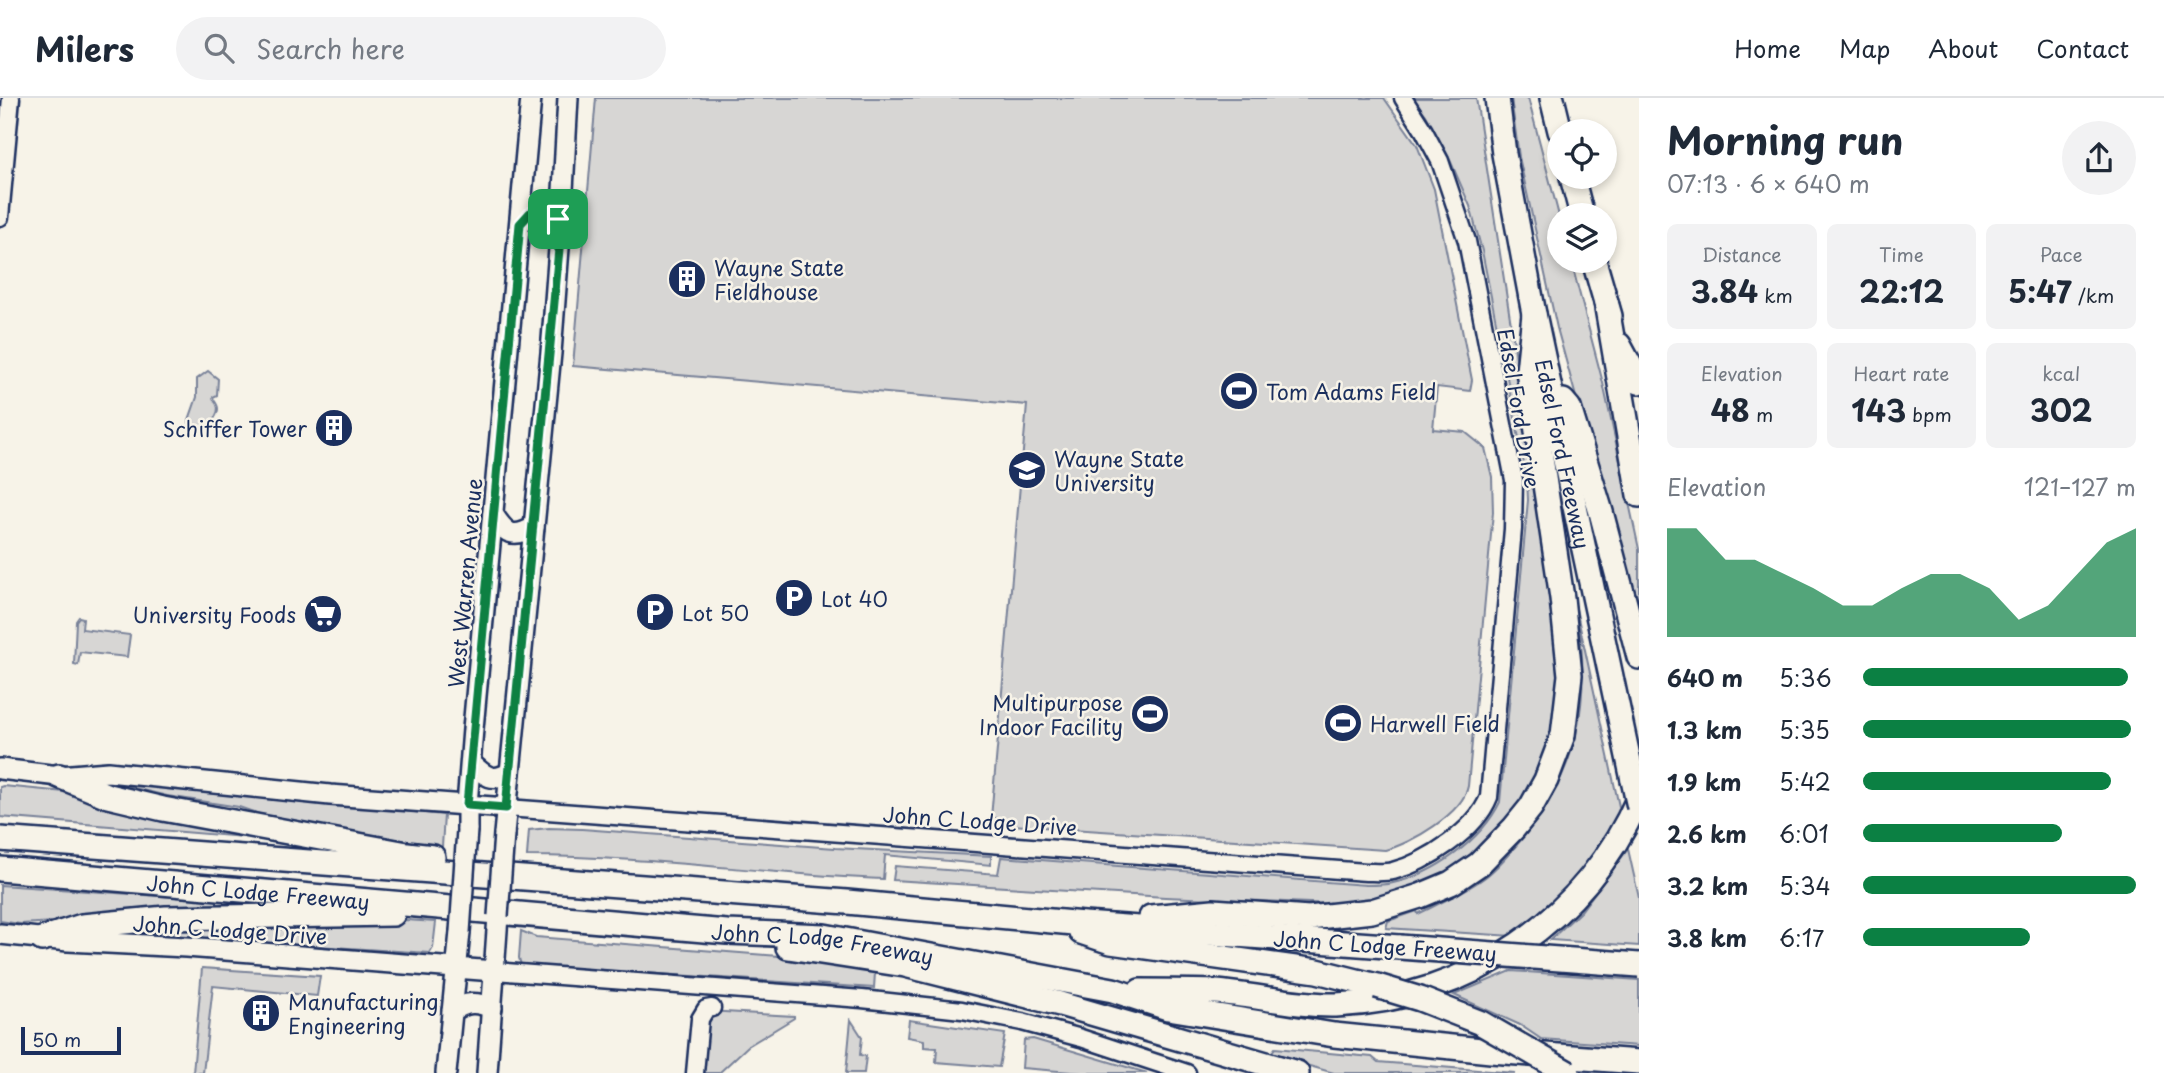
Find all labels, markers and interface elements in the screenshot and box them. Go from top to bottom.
search box [176,17,666,80]
text: Milers [35,23,134,73]
icon: search [200,29,238,67]
text: Search here [256,29,405,68]
text: Home [1734,30,1801,66]
text: Map [1839,30,1890,66]
text: About [1928,30,1998,66]
text: Contact [2036,30,2129,66]
text: Morning run [1667,111,1903,168]
map controls [1547,119,1617,273]
button: locate [1547,119,1617,189]
button: share [2062,121,2136,195]
text: 07:13 · 6 × 640 m [1667,166,1870,201]
pin [528,189,588,249]
icon: arrive [539,200,577,238]
button: layers [1547,203,1617,273]
text: Distance [1702,240,1782,268]
text: Time [1879,240,1924,268]
text: Pace [2040,240,2083,268]
place label: Wayne State Fieldhouse [714,251,844,307]
building icon: Wayne State Fieldhouse [666,258,708,300]
text: 3.84 [1691,268,1758,313]
text: 22:12 [1859,268,1944,313]
text: 5:47 [2008,268,2072,313]
text: km [1758,281,1793,309]
text: /km [2072,281,2114,309]
street label: Edsel Ford Drive [1490,326,1550,490]
street label: Edsel Ford Freeway [1528,356,1599,551]
text: Elevation [1701,359,1783,387]
text: Heart rate [1854,359,1949,387]
text: kcal [2042,359,2080,387]
sports icon: Tom Adams Field [1218,370,1260,412]
place label: Tom Adams Field [1266,375,1436,407]
text: 48 [1710,387,1750,432]
text: 143 [1851,387,1906,432]
text: 302 [2030,387,2092,432]
text: m [1750,400,1773,428]
text: bpm [1906,400,1952,428]
building icon: Schiffer Tower [313,407,355,449]
place label: Schiffer Tower [163,412,307,444]
place label: Wayne State University [1054,442,1184,498]
school or university icon: Wayne State University [1006,449,1048,491]
text: Elevation [1667,469,1766,504]
text: 121–127 m [2024,469,2136,504]
street label: West Warren Avenue [439,477,489,689]
parking icon: Lot 40 [773,577,815,619]
place label: Lot 40 [821,582,888,614]
parking icon: Lot 50 [634,591,676,633]
supermarket icon: University Foods [302,593,344,635]
place label: Lot 50 [682,596,749,628]
place label: University Foods [132,598,296,630]
text: 640 m [1667,660,1743,695]
text: 5:36 [1779,660,1832,695]
place label: Multipurpose Indoor Facility [979,686,1123,742]
sports icon: Multipurpose Indoor Facility [1129,693,1171,735]
sports icon: Harwell Field [1322,702,1364,744]
place label: Harwell Field [1370,707,1500,739]
text: 1.3 km [1667,712,1742,747]
text: 5:35 [1779,712,1830,747]
text: 1.9 km [1667,764,1741,799]
text: 5:42 [1779,764,1831,799]
street label: John C Lodge Drive [882,797,1078,843]
text: 2.6 km [1667,816,1747,851]
text: 6:01 [1779,816,1829,851]
street label: John C Lodge Freeway [145,866,371,917]
text: 3.2 km [1667,868,1748,903]
text: 5:34 [1779,868,1831,903]
street label: John C Lodge Drive [132,906,328,952]
street label: John C Lodge Freeway [710,915,936,972]
text: 3.8 km [1667,920,1747,955]
text: 6:17 [1779,920,1824,955]
street label: John C Lodge Freeway [1272,921,1498,969]
place label: Manufacturing Engineering [288,985,439,1041]
building icon: Manufacturing Engineering [240,992,282,1034]
scale bar [21,1024,121,1056]
text: 50 m [32,1025,81,1053]

